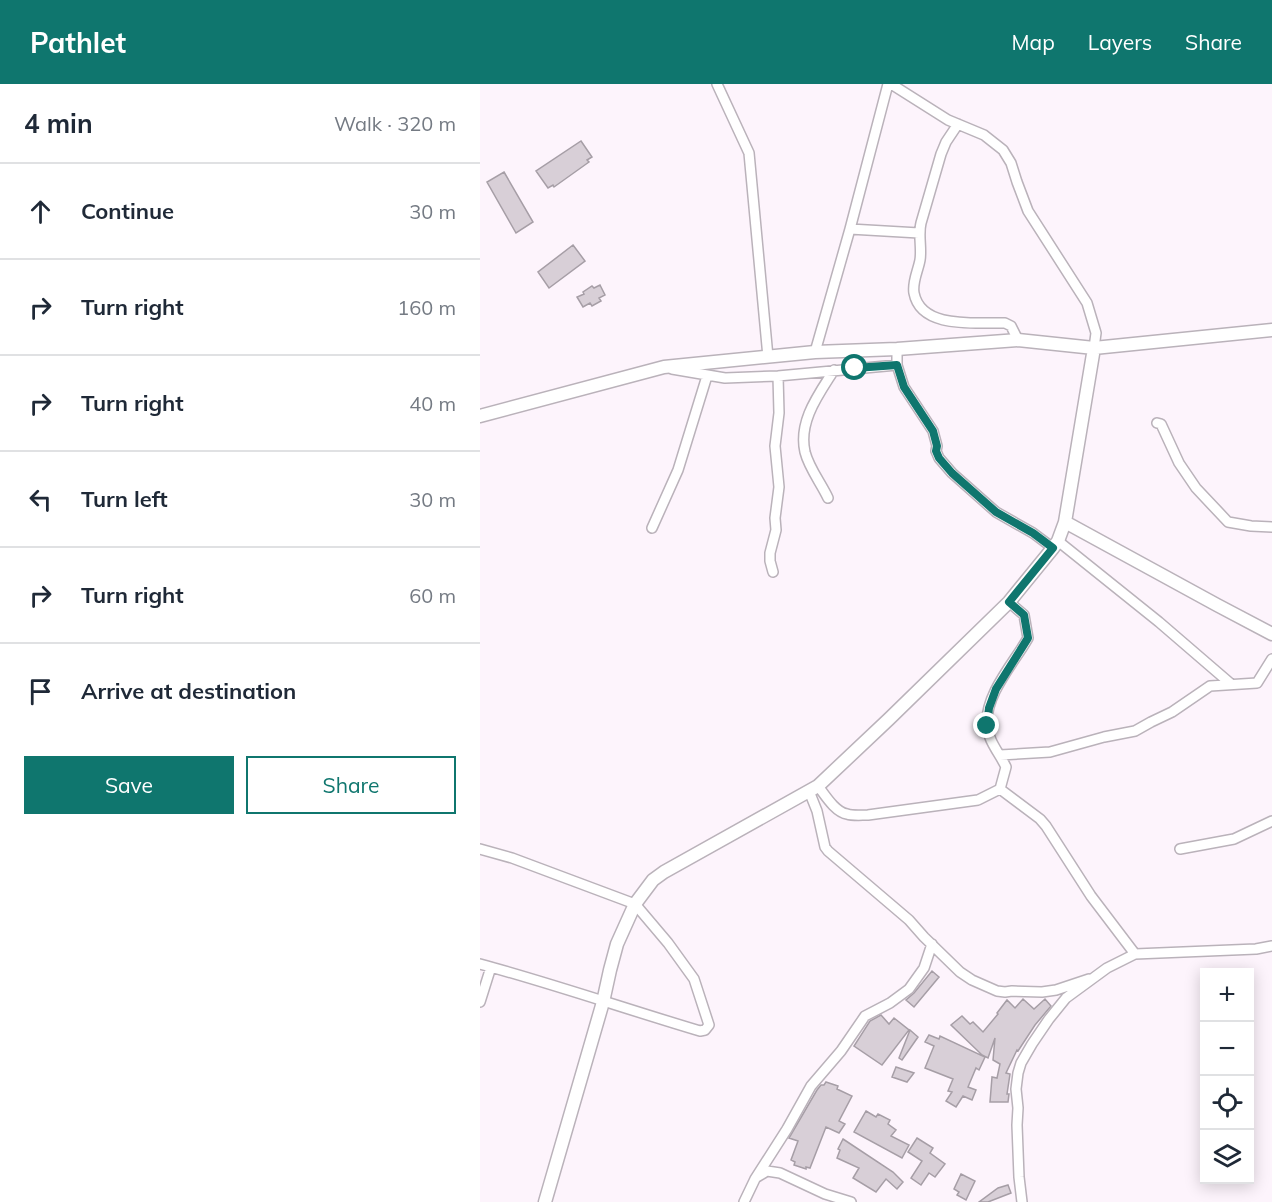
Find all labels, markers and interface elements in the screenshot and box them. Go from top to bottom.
text: Pathlet [30,25,126,60]
text: Map [1012,29,1055,55]
text: Layers [1088,29,1152,55]
text: Share [1185,29,1242,55]
text: 4 min [24,107,93,140]
text: Walk · 320 m [334,111,456,136]
icon: ahead [24,195,57,228]
text: Continue [81,197,174,225]
text: 30 m [409,199,456,224]
icon: right [24,291,57,324]
text: Turn right [81,293,184,321]
text: 160 m [397,295,456,320]
route start [841,354,867,380]
icon: right [24,387,57,420]
text: Turn right [81,389,184,417]
text: 40 m [409,391,456,416]
icon: left [24,483,57,516]
text: Turn left [81,485,168,513]
text: 30 m [409,487,456,512]
icon: right [24,579,57,612]
text: Turn right [81,581,184,609]
text: 60 m [409,583,456,608]
icon: arrive [24,675,57,708]
text: Arrive at destination [81,677,296,705]
route end [973,712,999,738]
button: Save [24,756,234,814]
button: Share [246,756,456,814]
map controls [1200,968,1254,1184]
button: + [1200,968,1254,1022]
button: − [1200,1022,1254,1076]
button: locate [1200,1076,1254,1130]
button: layers [1200,1130,1254,1184]

